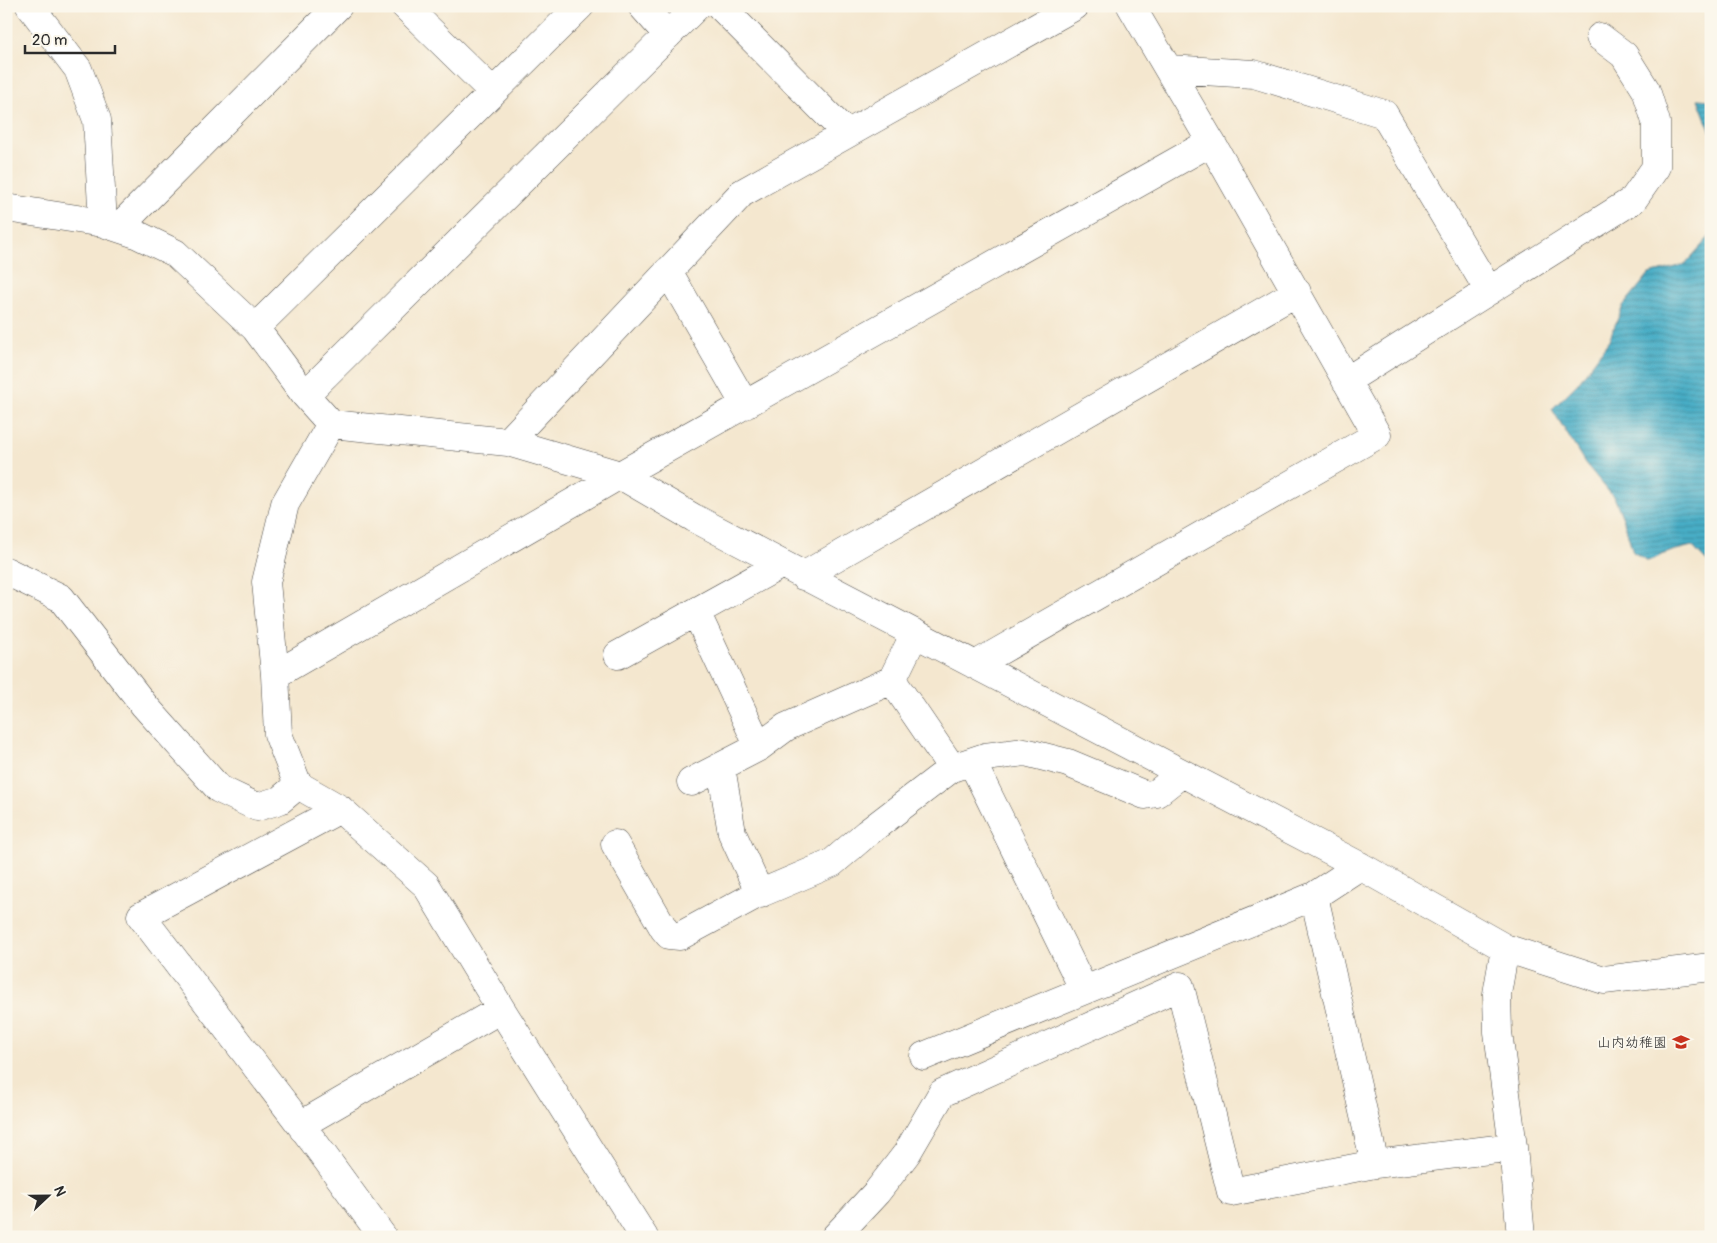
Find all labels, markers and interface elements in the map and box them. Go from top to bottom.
scale bar [25,22,115,54]
text: 20 m [32,31,67,50]
school or university icon: 山内幼稚園 [1671,1032,1691,1052]
place label: 山内幼稚園 [1597,1034,1667,1051]
north arrow [22,1170,72,1220]
text: N [50,1184,69,1199]

